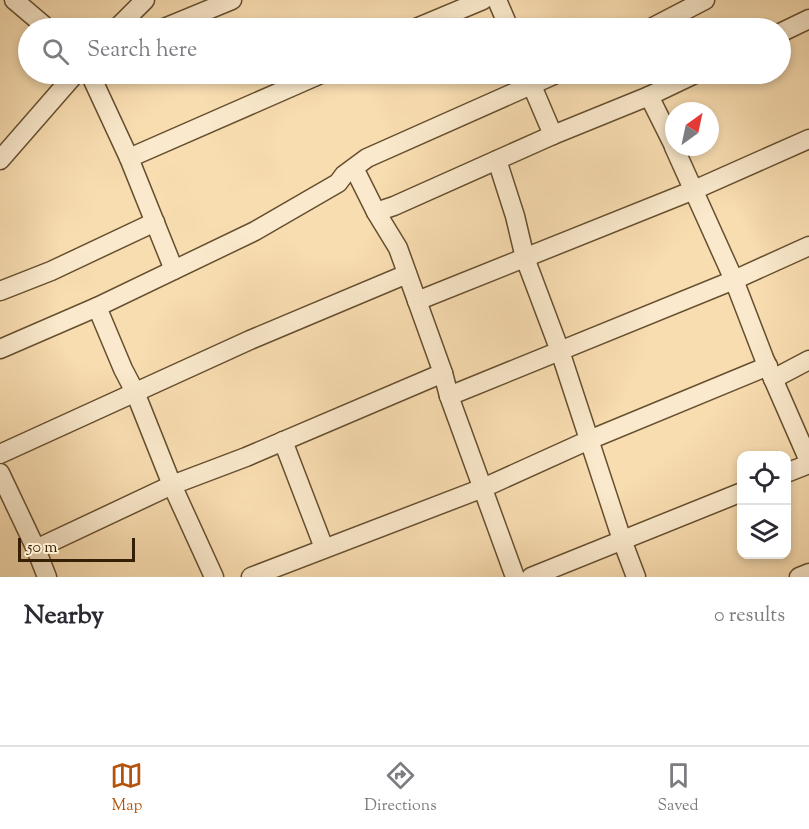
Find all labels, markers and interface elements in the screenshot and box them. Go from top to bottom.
search box [18,18,791,84]
icon: search [39,35,72,68]
text: Search here [87,35,197,67]
north arrow [665,102,719,156]
map controls [737,451,791,559]
button: locate [737,451,791,505]
button: layers [737,505,791,559]
scale bar [18,535,135,562]
text: 50 m [27,537,58,560]
text: Nearby [24,598,104,635]
text: 0 results [714,602,785,631]
tab: Map [110,759,143,818]
tab: Directions [364,759,437,818]
tab: Saved [657,759,699,818]

